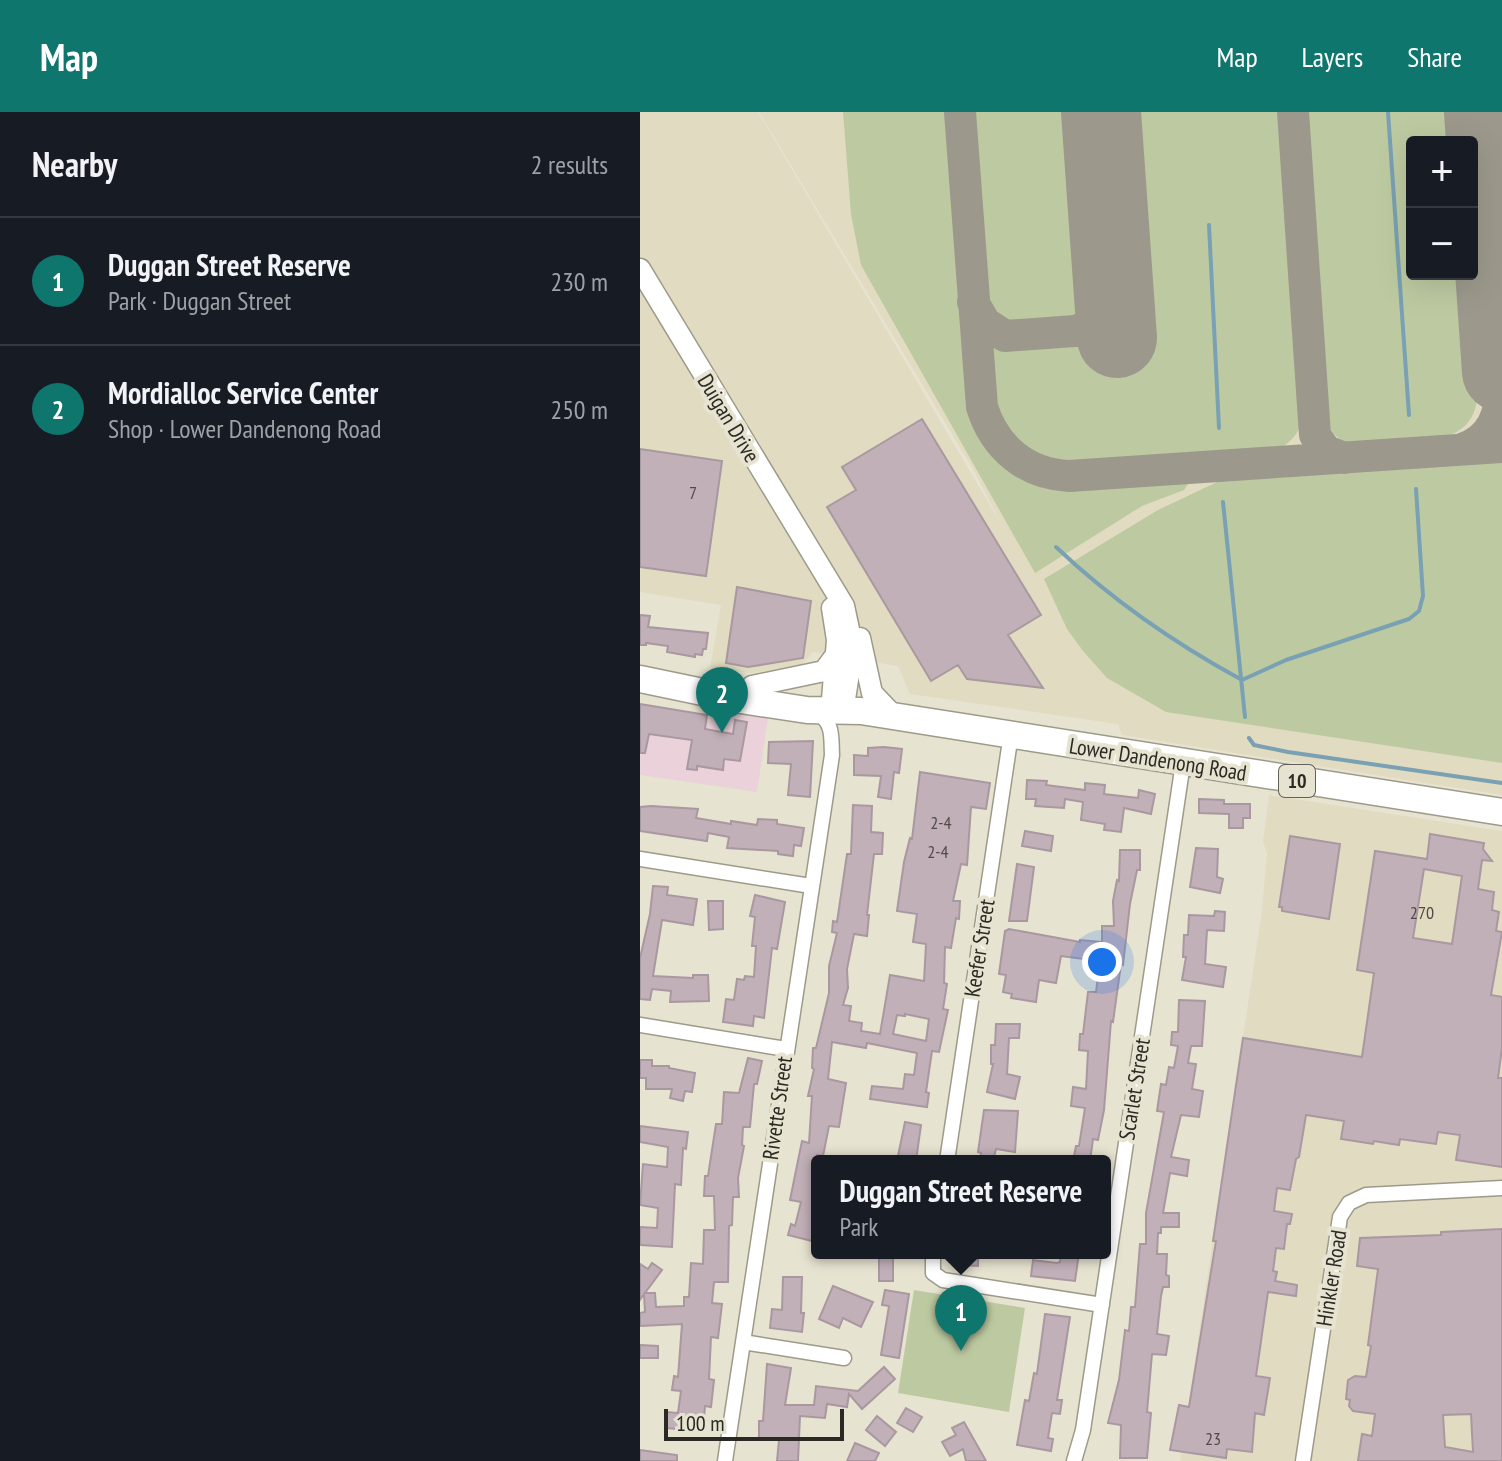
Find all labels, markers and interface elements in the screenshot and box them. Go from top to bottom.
text: Map [40,32,98,81]
text: Map [1216,38,1258,75]
text: Layers [1302,38,1363,75]
text: Share [1407,38,1462,75]
map controls [1406,136,1478,280]
button: + [1406,136,1478,208]
text: Nearby [32,142,117,186]
text: 2 results [531,148,608,181]
button: − [1406,208,1478,280]
text: Duggan Street Reserve [108,245,351,284]
text: 1 [52,265,64,298]
text: 230 m [550,265,608,298]
text: Park · Duggan Street [108,284,291,317]
street label: Duigan Drive [692,369,766,467]
text: Mordialloc Service Center [108,373,378,412]
text: 2 [52,393,64,426]
text: 250 m [550,393,608,426]
text: Shop · Lower Dandenong Road [108,412,381,445]
house number: 7 [689,481,697,504]
pin: 2 [696,667,748,733]
street label: Lower Dandenong Road [1067,731,1249,787]
road number: 10 [1279,765,1315,797]
house number: 2-4 [930,811,952,834]
house number: 2-4 [927,840,949,863]
street label: Keefer Street [957,897,1001,999]
house number: 270 [1410,901,1434,924]
your location [1082,942,1122,982]
street label: Scarlet Street [1112,1036,1156,1142]
street label: Rivette Street [756,1054,798,1162]
popup [811,1155,1111,1259]
text: Duggan Street Reserve [840,1171,1082,1210]
text: Park [840,1210,878,1243]
street label: Hinkler Road [1310,1228,1352,1328]
pin: 1 [935,1285,987,1351]
scale bar [664,1405,844,1441]
text: 100 m [676,1409,725,1437]
house number: 23 [1205,1427,1221,1450]

